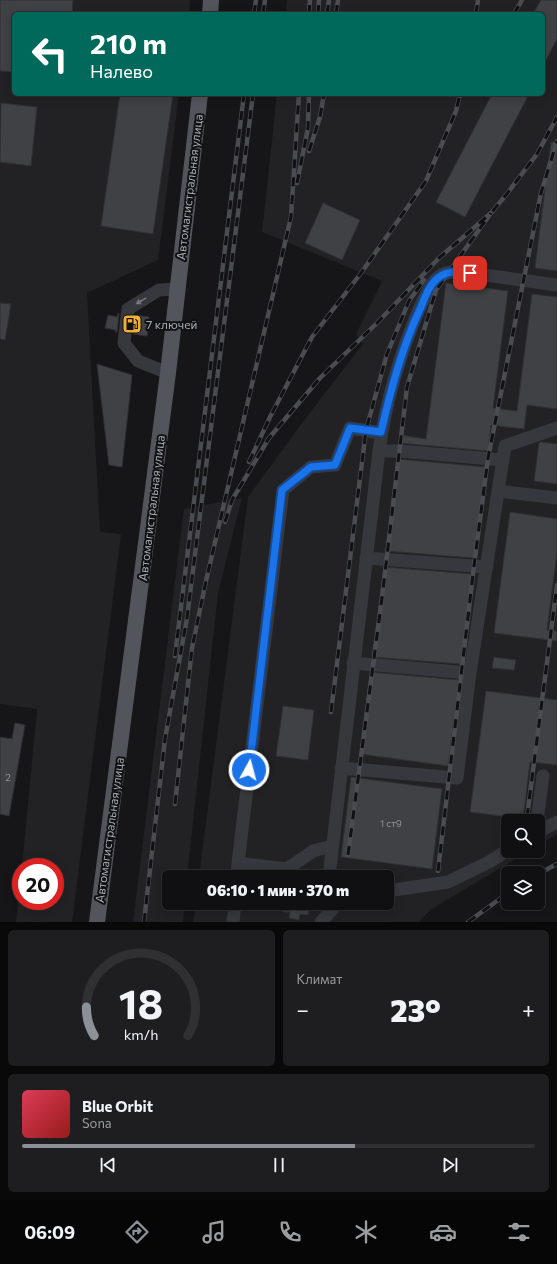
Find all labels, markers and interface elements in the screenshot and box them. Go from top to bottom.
text: 210 m [90,26,167,60]
icon: left [24,28,76,80]
text: Налево [90,60,153,82]
street label: Автомагистральная улица [173,113,205,261]
pin [453,256,487,290]
icon: arrive [459,262,481,284]
one-way arrow [135,298,147,305]
fuel station icon: 7 ключей [121,313,143,335]
place label: 7 ключей [146,317,197,331]
street label: Автомагистральная улица [135,434,167,582]
position arrow [228,749,270,791]
street label: Автомагистральная улица [92,756,126,904]
house number: 2 [5,771,11,783]
map controls [501,814,545,910]
button: search [501,814,545,858]
house number: 1 ст9 [380,817,402,829]
speed limit sign: 20 [12,858,64,910]
button: layers [501,866,545,910]
text: 06:10 · 1 мин · 370 m [207,881,349,899]
text: Климат [297,971,342,987]
text: 18 [119,977,164,1028]
text: 23° [390,991,441,1028]
text: − [297,996,309,1023]
text: + [522,996,535,1023]
text: km/h [124,1025,159,1043]
text: Blue Orbit [82,1097,153,1115]
text: Sona [82,1115,112,1131]
icon: previous [97,1154,119,1176]
icon: pause [268,1154,290,1176]
icon: next [439,1154,461,1176]
icon: directions [123,1218,151,1246]
icon: music [200,1218,228,1246]
icon: phone [276,1218,304,1246]
icon: climate [352,1218,380,1246]
icon: car [429,1218,457,1246]
icon: filters [505,1218,533,1246]
text: 06:09 [24,1221,75,1243]

